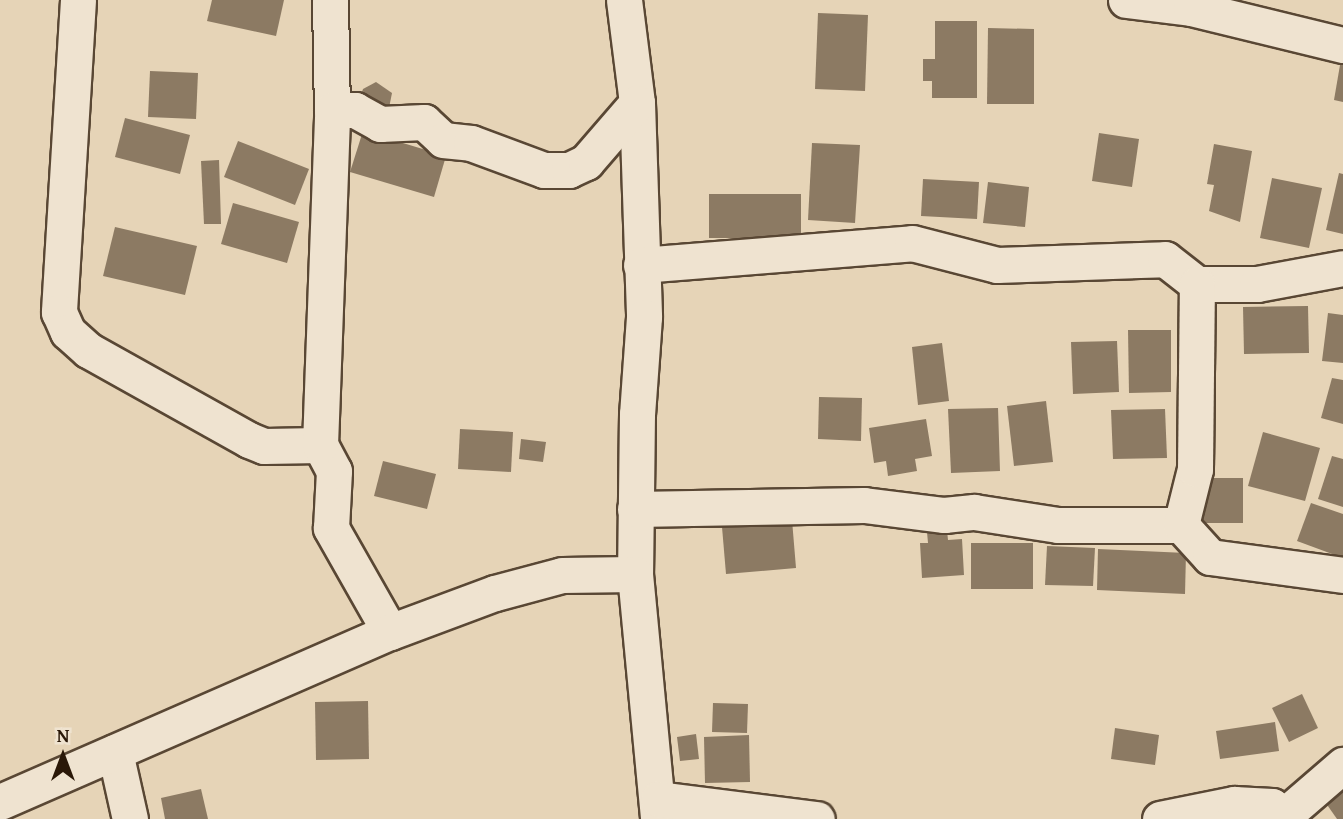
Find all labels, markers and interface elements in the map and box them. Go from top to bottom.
north arrow [28,721,98,791]
text: N [57,721,69,749]

